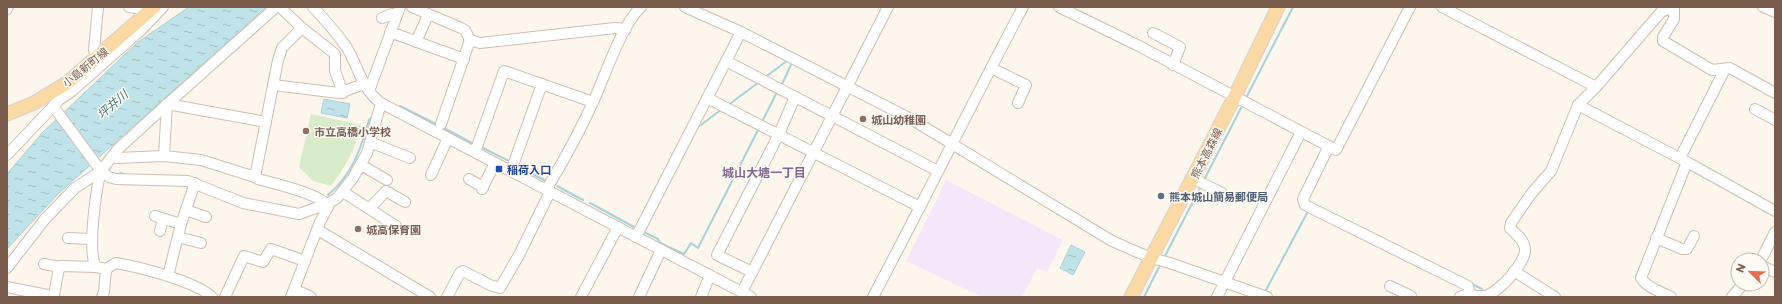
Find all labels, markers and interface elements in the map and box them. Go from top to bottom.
street label: 小島新町線 [60,45,110,89]
water label: 坪井川 [94,86,132,121]
place label: 城山幼稚園 [871,113,926,126]
marker: 城山幼稚園 [858,114,868,124]
place label: 市立高橋小学校 [314,125,391,138]
marker: 市立高橋小学校 [301,126,311,136]
street label: 熊本高森線 [1188,126,1224,180]
place label: 稲荷入口 [507,163,551,176]
marker: 稲荷入口 [494,164,504,174]
district label: 城山大塘一丁目 [722,165,806,179]
place label: 熊本城山簡易郵便局 [1169,190,1268,203]
marker: 熊本城山簡易郵便局 [1156,191,1166,201]
place label: 城高保育園 [366,223,421,236]
marker: 城高保育園 [353,224,363,234]
north arrow [1730,252,1770,292]
text: N [1733,262,1748,274]

